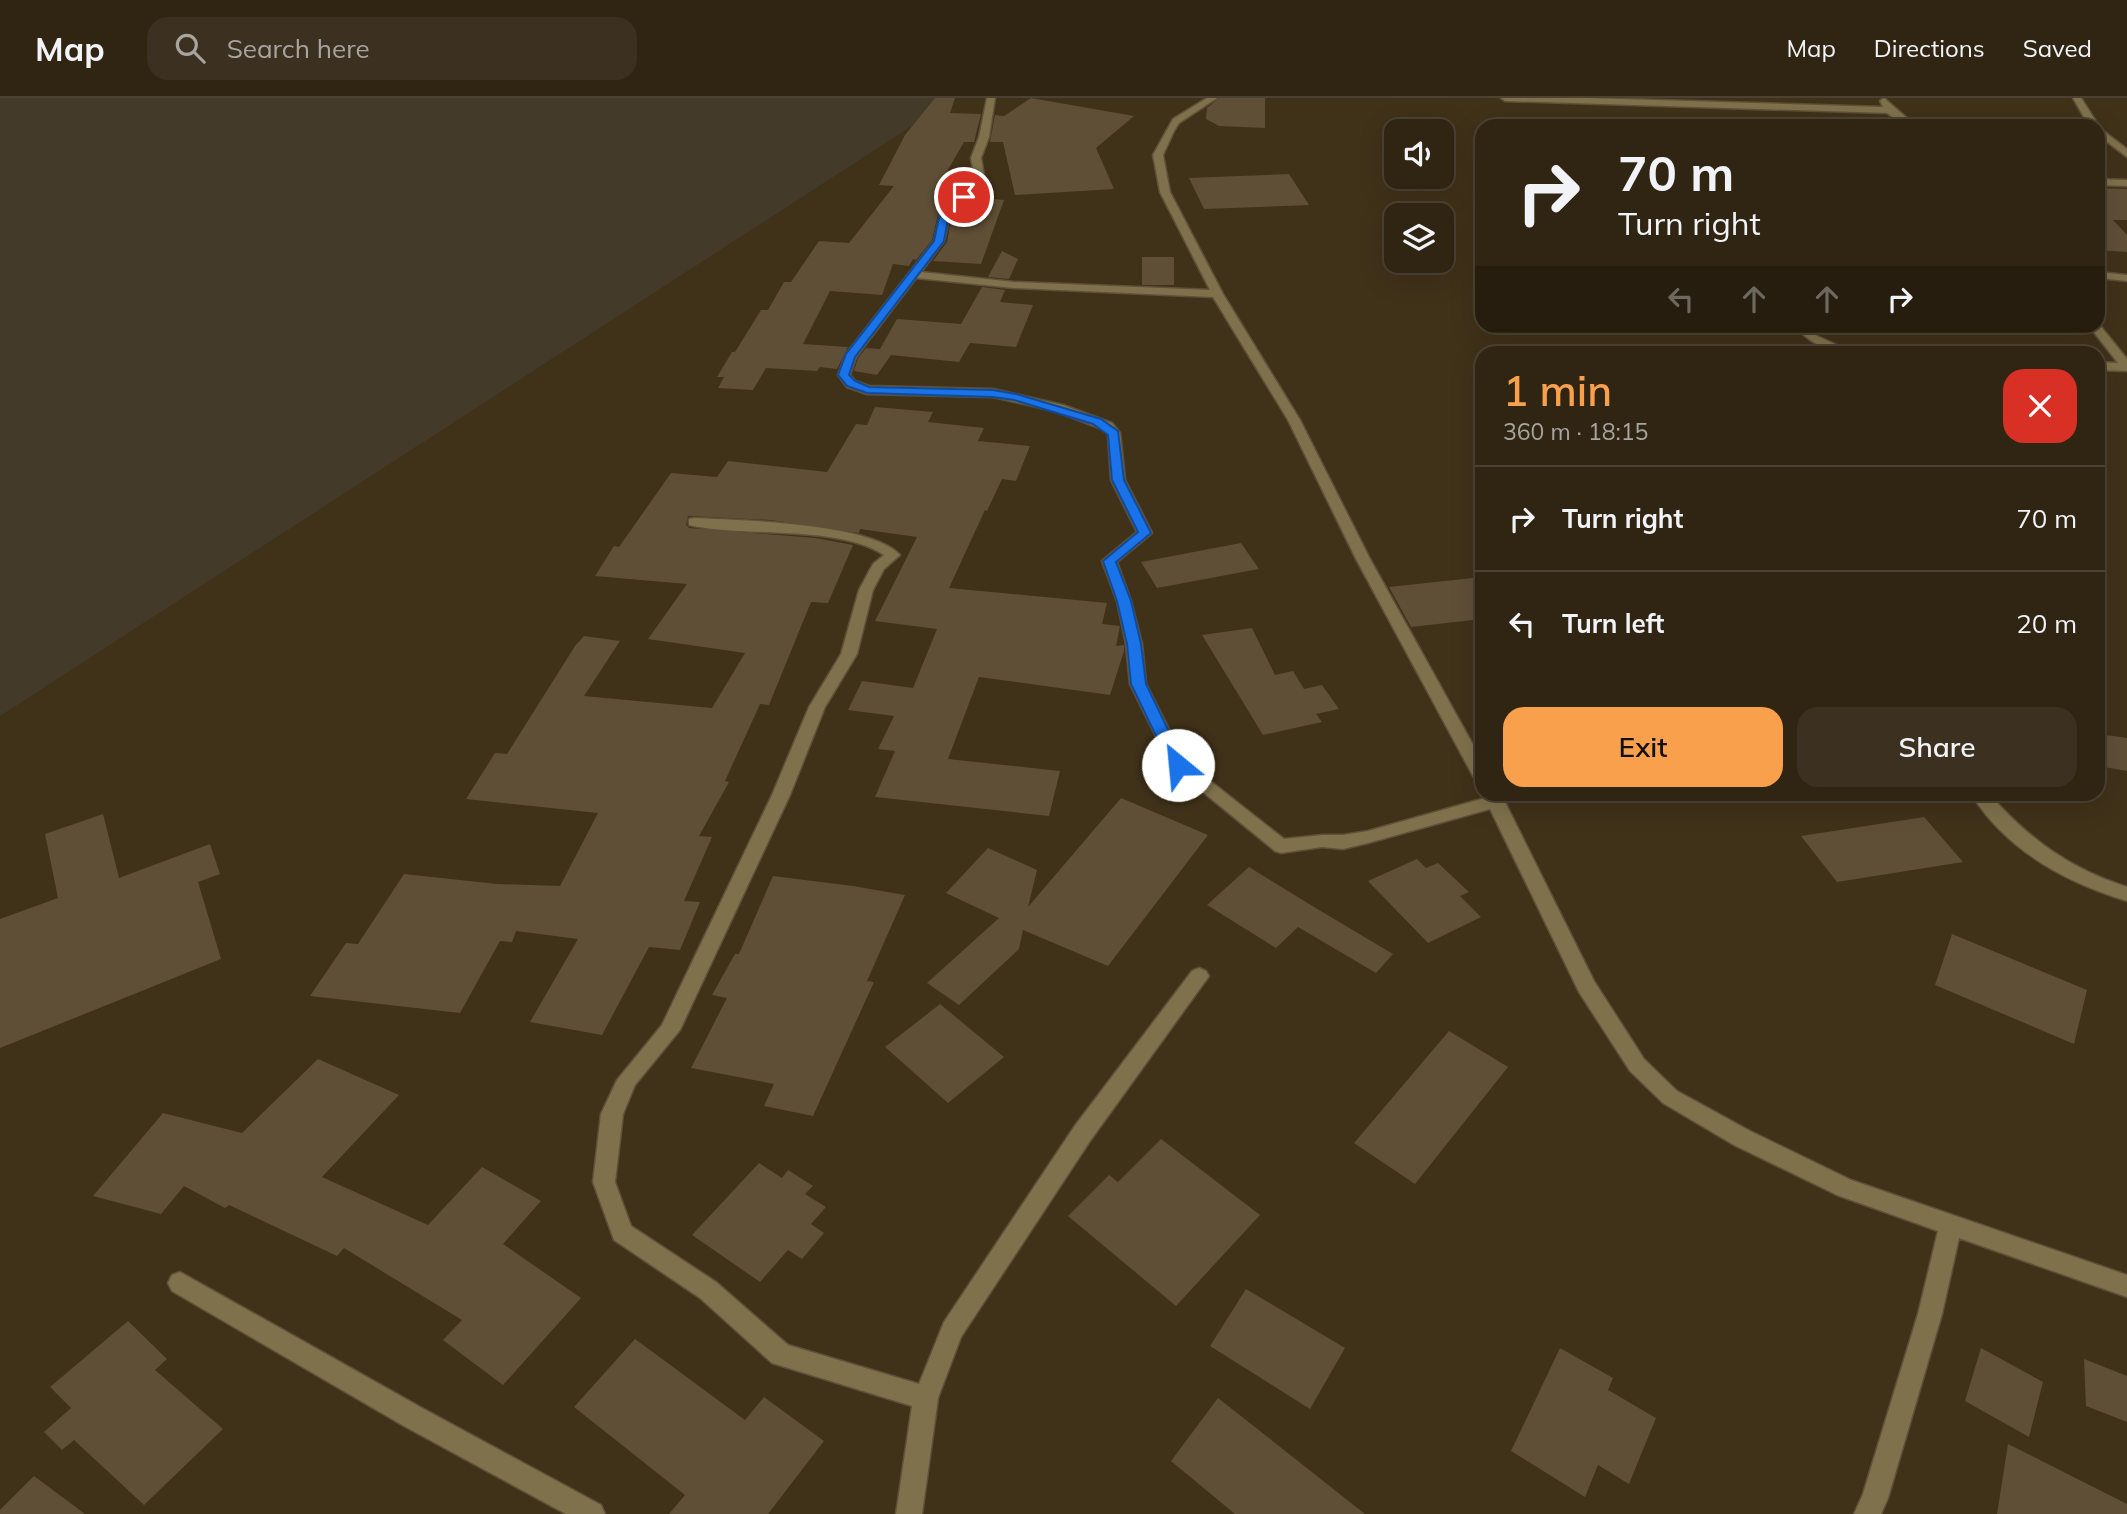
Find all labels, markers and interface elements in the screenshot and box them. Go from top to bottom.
search box [147,17,637,80]
text: Map [35,28,105,69]
icon: search [171,29,209,67]
text: Search here [227,32,370,65]
text: Map [1786,33,1836,63]
text: Directions [1874,33,1985,63]
text: Saved [2023,33,2092,63]
map controls [1384,119,1454,273]
button: sound [1384,119,1454,189]
text: 70 m [1618,142,1734,203]
icon: right [1503,147,1594,238]
pin [934,167,994,227]
icon: arrive [945,178,983,216]
button: layers [1384,203,1454,273]
text: Turn right [1618,203,1761,243]
icon: left [1662,280,1700,318]
icon: ahead [1735,280,1773,318]
icon: ahead [1808,280,1846,318]
icon: right [1881,280,1919,318]
text: 1 min [1503,364,1612,417]
button: close [2003,369,2077,443]
text: 360 m · 18:15 [1503,417,1648,446]
icon: right [1503,500,1541,538]
text: Turn right [1562,502,1683,535]
text: 70 m [2016,502,2077,535]
icon: left [1503,605,1541,643]
text: Turn left [1562,607,1664,640]
text: 20 m [2016,607,2077,640]
button: Exit [1503,707,1783,787]
button: Share [1797,707,2077,787]
position arrow [1141,728,1215,802]

